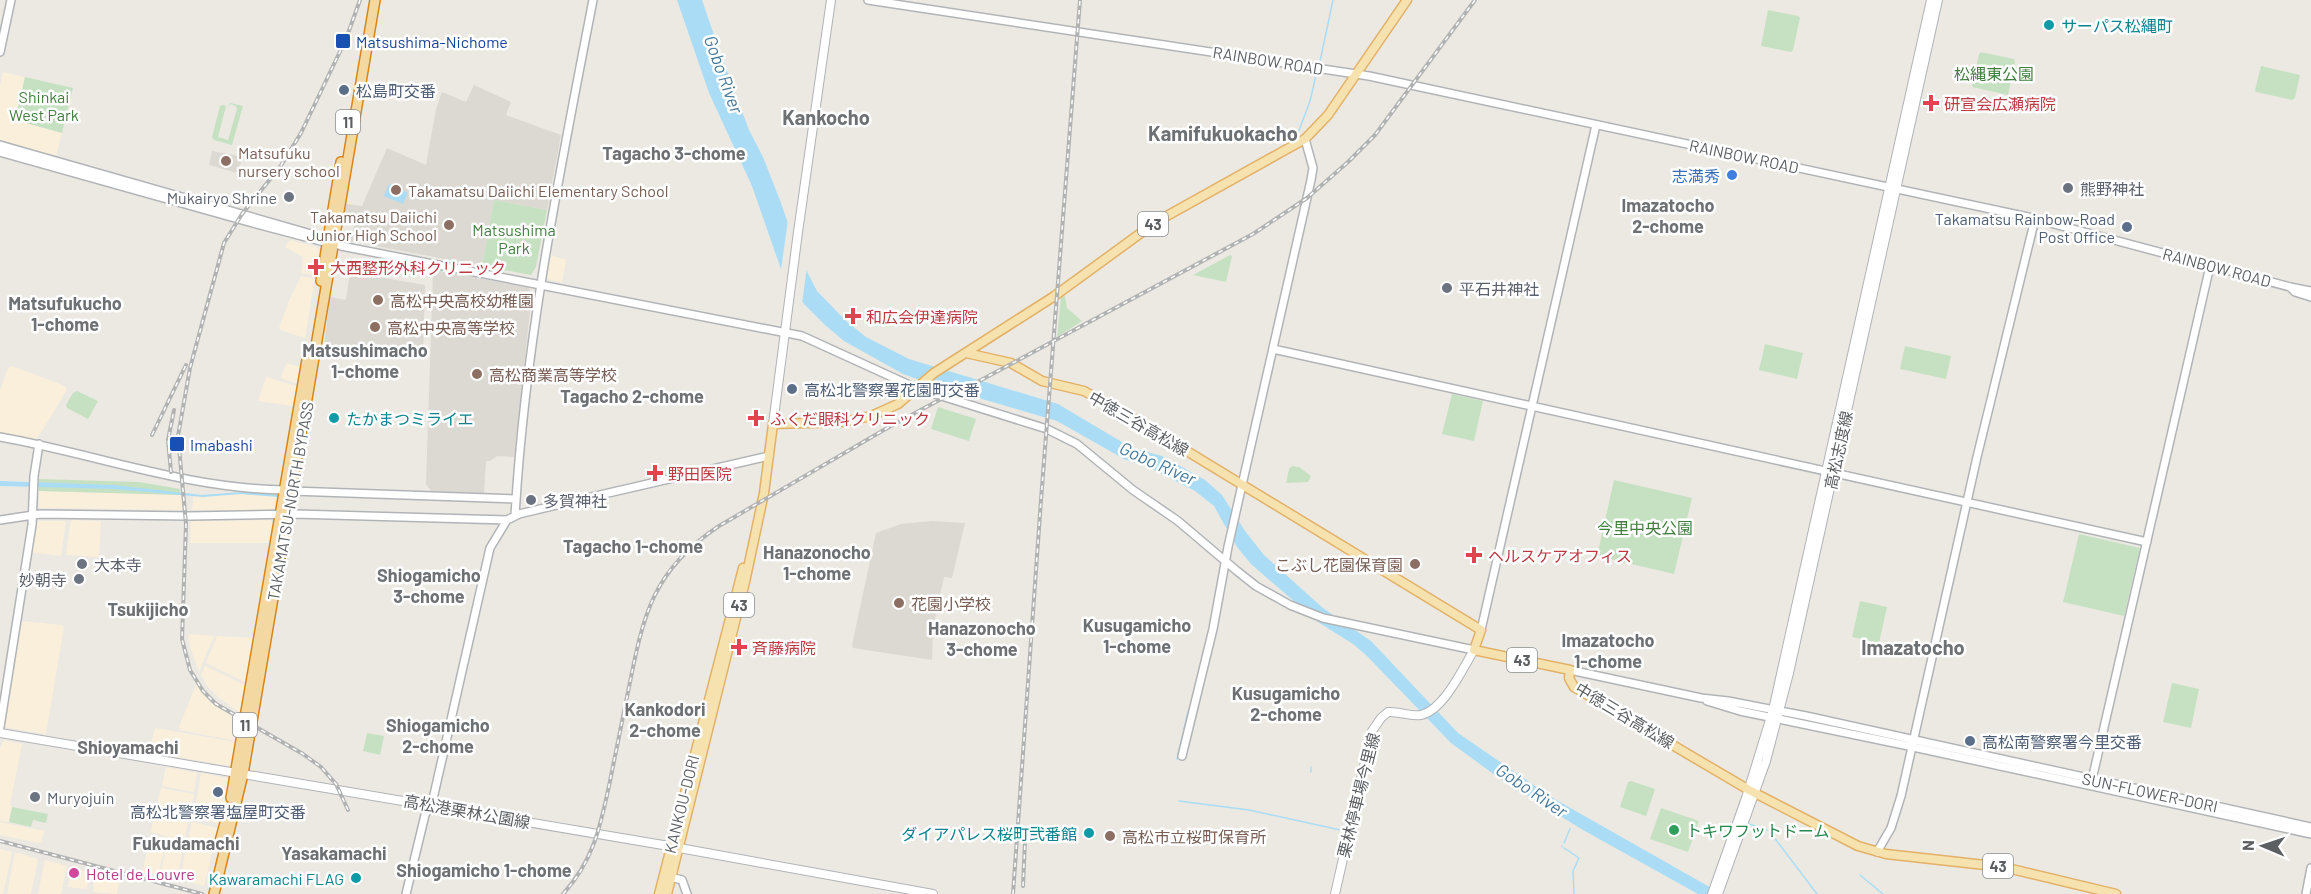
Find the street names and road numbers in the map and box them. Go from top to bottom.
street label: RAINBOW ROAD [1212,42,1324,78]
road number: 11 [336,110,360,134]
street label: RAINBOW ROAD [1688,135,1800,177]
road number: 43 [1138,212,1168,236]
street label: RAINBOW ROAD [2161,243,2273,291]
street label: 中徳三谷高松線 [1086,387,1192,459]
street label: TAKAMATSU-NORTH BYPASS [263,400,317,602]
street label: 高松志度線 [1820,409,1856,491]
road number: 43 [724,593,754,617]
road number: 43 [1507,648,1537,672]
street label: 中徳三谷高松線 [1572,678,1678,752]
road number: 11 [233,713,257,737]
street label: 栗林停車場今里線 [1333,731,1383,859]
street label: KANKOU-DORI [660,753,702,855]
street label: SUN-FLOWER-DORI [2080,768,2220,816]
street label: 高松港栗林公園線 [402,791,532,831]
road number: 43 [1983,854,2013,878]

